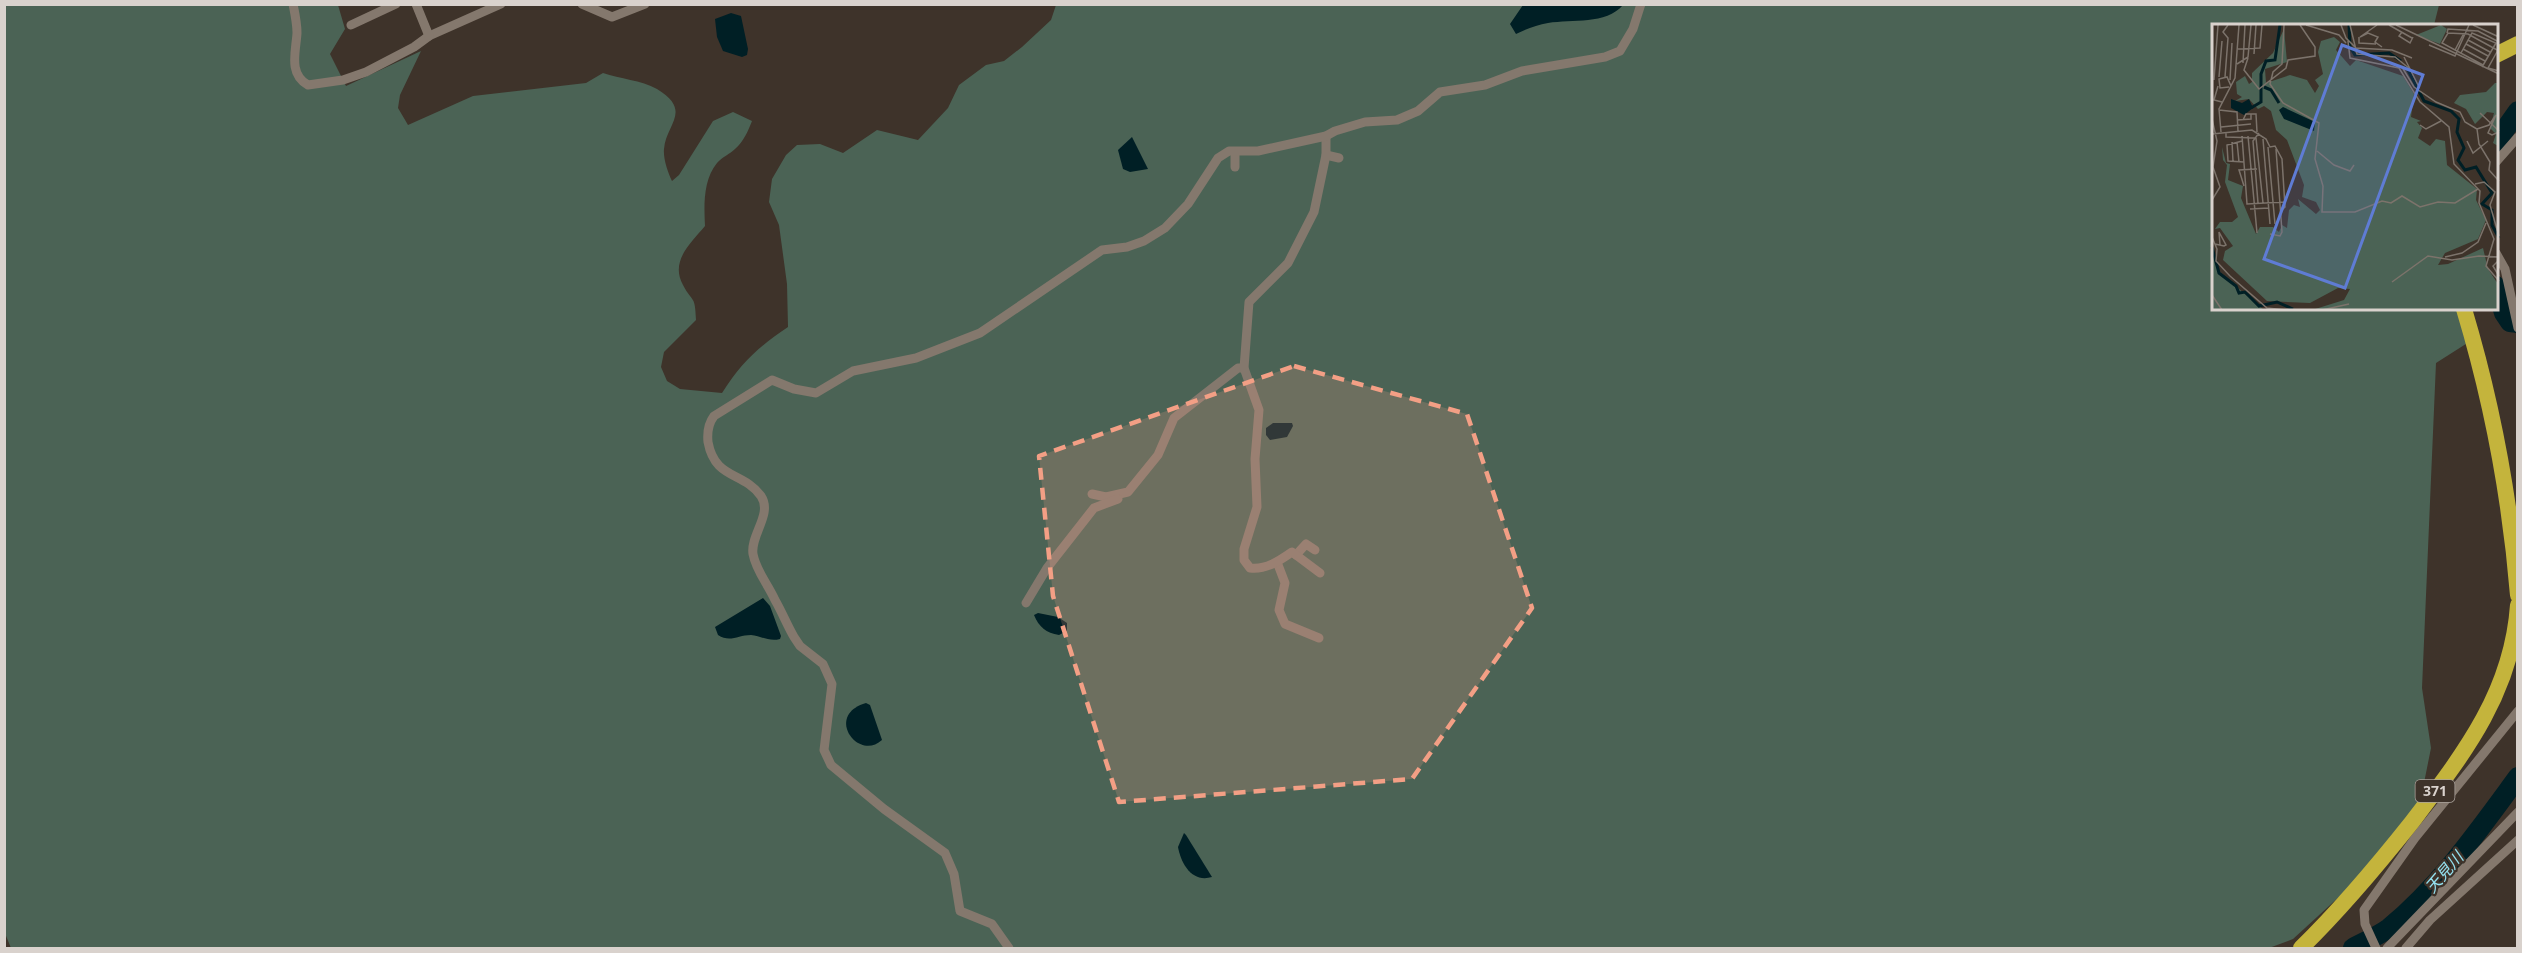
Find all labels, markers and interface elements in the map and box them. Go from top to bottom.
inset map [2212,24,2498,310]
road number: 371 [2416,780,2454,802]
water label: 天見川 [2420,845,2469,897]

